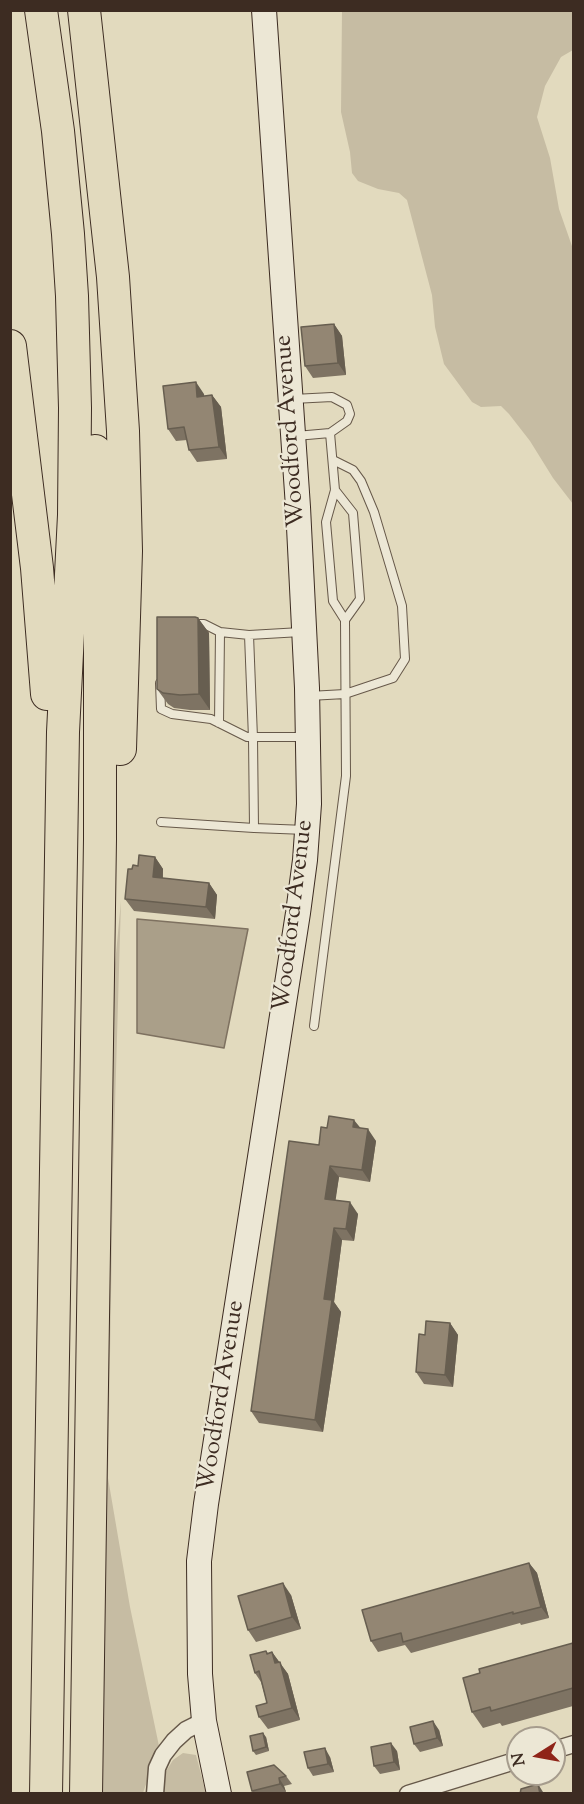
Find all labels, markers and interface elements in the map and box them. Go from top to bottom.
street label: Woodford Avenue [271,334,313,528]
street label: Woodford Avenue [269,819,321,1013]
street label: Woodford Avenue [194,1298,252,1494]
north arrow [506,1726,566,1786]
text: N [507,1751,532,1768]

